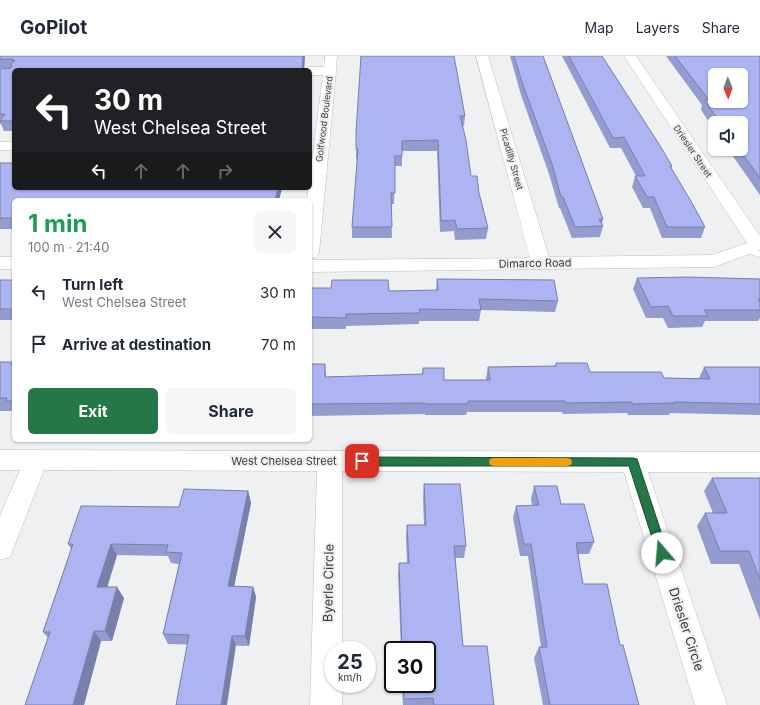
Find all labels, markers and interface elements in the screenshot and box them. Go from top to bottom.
text: GoPilot [20,16,87,39]
text: Map [585,19,614,36]
text: Layers [636,19,680,36]
text: Share [702,19,740,36]
north arrow [708,68,748,108]
map controls [708,68,748,156]
street label: Golfwood Boulevard [313,75,335,163]
text: 30 m [94,83,163,117]
icon: left [28,84,80,136]
button: sound [708,116,748,156]
text: West Chelsea Street [94,117,267,138]
street label: Driesler Street [671,123,715,179]
street label: Picadilly Street [498,127,526,191]
icon: left [88,160,110,182]
icon: ahead [130,160,152,182]
icon: ahead [172,160,194,182]
icon: right [214,160,236,182]
text: 1 min [28,209,87,238]
button: close [254,211,296,253]
text: 100 m · 21:40 [28,239,109,255]
street label: Dimarco Road [498,255,572,271]
text: Turn left [62,275,123,294]
icon: left [28,281,50,303]
text: 30 m [260,283,296,302]
text: West Chelsea Street [62,294,187,310]
icon: arrive [28,333,50,355]
text: Arrive at destination [62,335,211,354]
text: 70 m [261,335,296,354]
button: Exit [28,388,158,434]
button: Share [166,388,296,434]
pin [345,444,379,478]
icon: arrive [351,450,373,472]
street label: West Chelsea Street [231,454,337,468]
position arrow [641,532,683,574]
street label: Byerle Circle [319,544,337,622]
street label: Driesler Circle [666,585,708,673]
speed limit sign: 30 [384,641,436,693]
text: 25 [337,650,363,674]
text: km/h [338,671,362,683]

